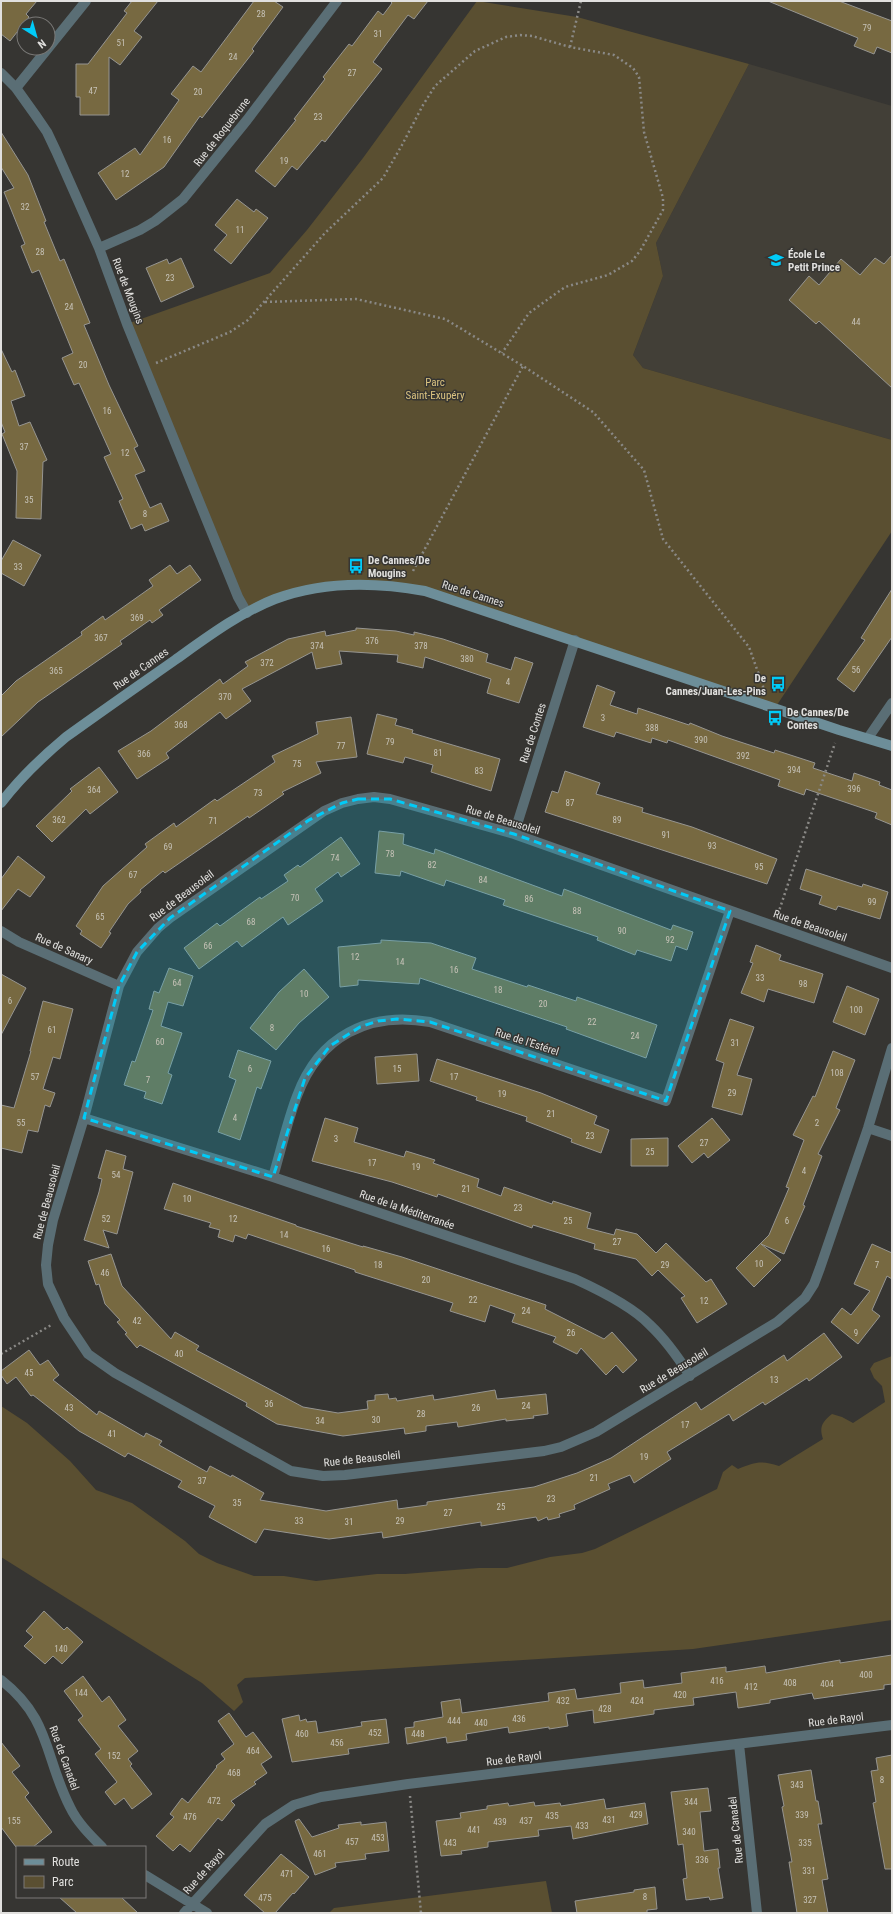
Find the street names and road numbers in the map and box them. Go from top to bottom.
street label: Rue de Roquebrune [191,95,253,169]
street label: Rue de Mougins [109,256,147,326]
street label: Rue de Cannes [440,578,506,610]
street label: Rue de Cannes [111,645,171,693]
street label: Rue de Contes [517,701,549,765]
street label: Rue de Beausoleil [464,803,542,837]
street label: Rue de Beausoleil [147,868,217,924]
street label: Rue de Beausoleil [771,907,849,945]
street label: Rue de Sanary [33,931,95,968]
street label: Rue de l'Estérel [493,1026,561,1058]
street label: Rue de Beausoleil [31,1163,63,1241]
street label: Rue de la Méditerranée [358,1188,456,1232]
street label: Rue de Beausoleil [638,1346,710,1396]
street label: Rue de Beausoleil [323,1449,401,1469]
street label: Rue de Rayol [808,1710,864,1730]
street label: Rue de Canadel [46,1724,82,1792]
street label: Rue de Rayol [486,1749,542,1769]
street label: Rue de Canadel [726,1796,746,1864]
street label: Rue de Rayol [181,1847,227,1897]

